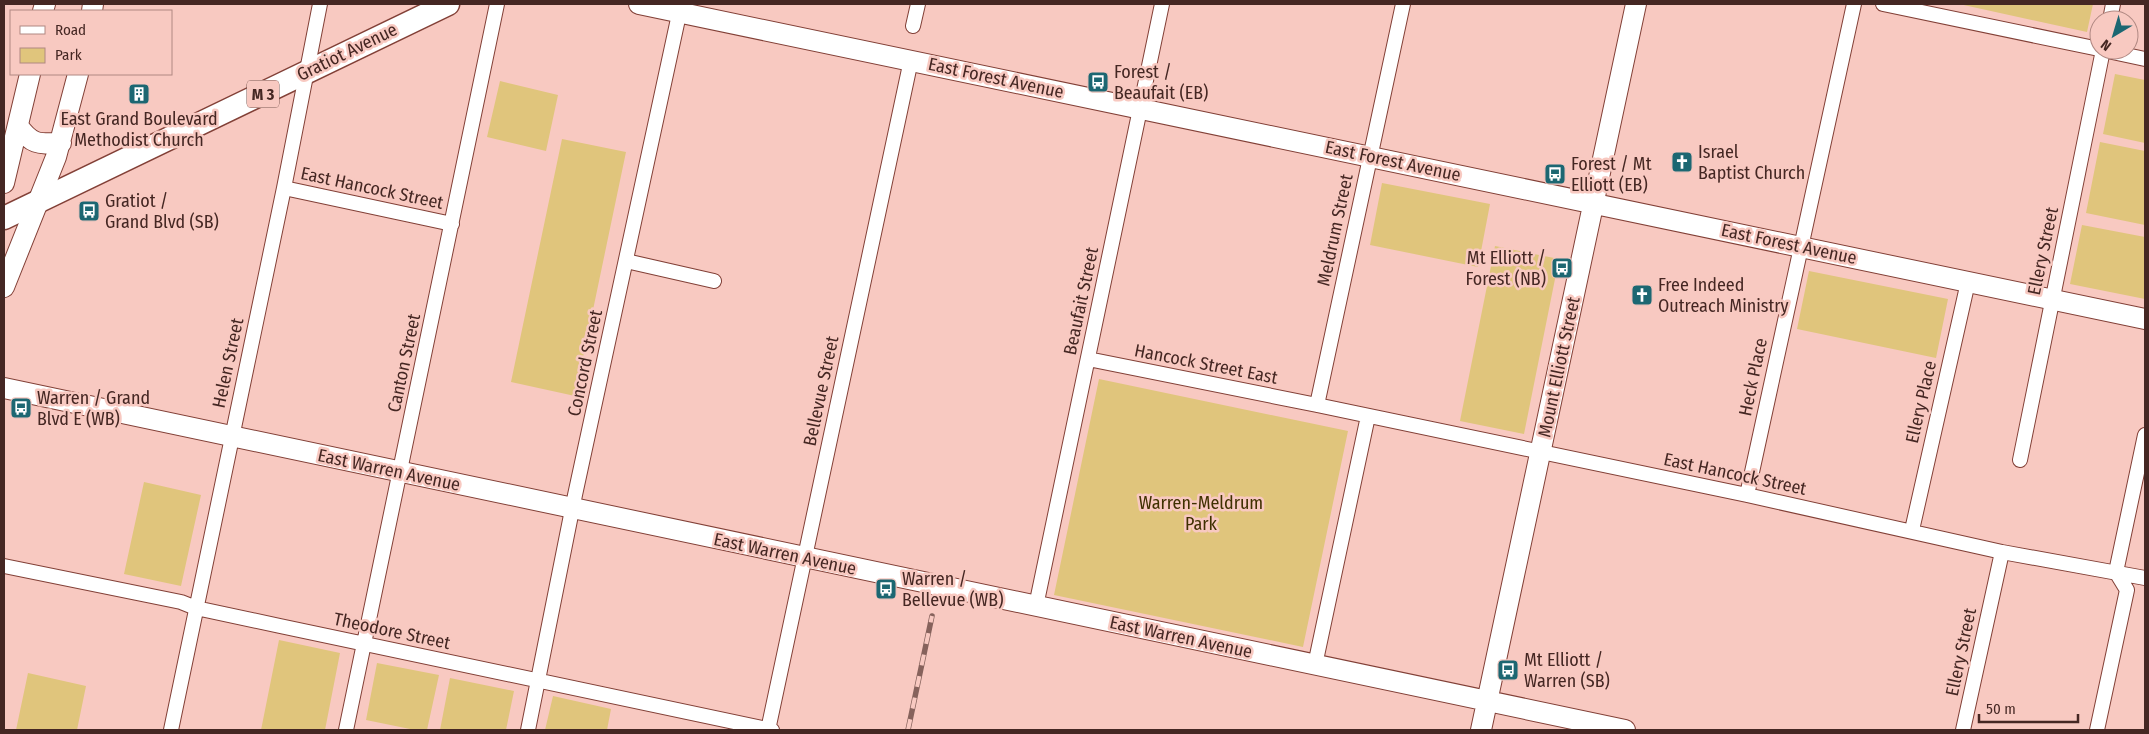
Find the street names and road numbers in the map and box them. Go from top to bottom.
street label: Gratiot Avenue [293,18,401,86]
street label: East Forest Avenue [926,53,1066,103]
road number: M 3 [247,80,279,108]
street label: East Forest Avenue [1323,136,1463,186]
street label: East Hancock Street [299,162,445,214]
street label: Meldrum Street [1312,172,1358,288]
street label: Ellery Street [2023,205,2063,297]
street label: East Forest Avenue [1719,219,1859,269]
street label: Beaufait Street [1059,245,1103,357]
street label: Mount Elliott Street [1533,294,1585,439]
street label: Concord Street [563,308,607,418]
street label: Canton Street [383,312,425,414]
street label: Helen Street [208,316,248,410]
street label: Bellevue Street [799,334,843,448]
street label: Heck Place [1734,336,1772,418]
street label: Hancock Street East [1133,339,1280,389]
street label: Ellery Place [1901,358,1941,445]
street label: East Warren Avenue [316,444,462,496]
street label: East Hancock Street [1662,448,1808,500]
street label: East Warren Avenue [712,528,858,580]
street label: Ellery Street [1941,606,1981,698]
street label: Theodore Street [332,608,452,654]
street label: East Warren Avenue [1108,611,1254,663]

